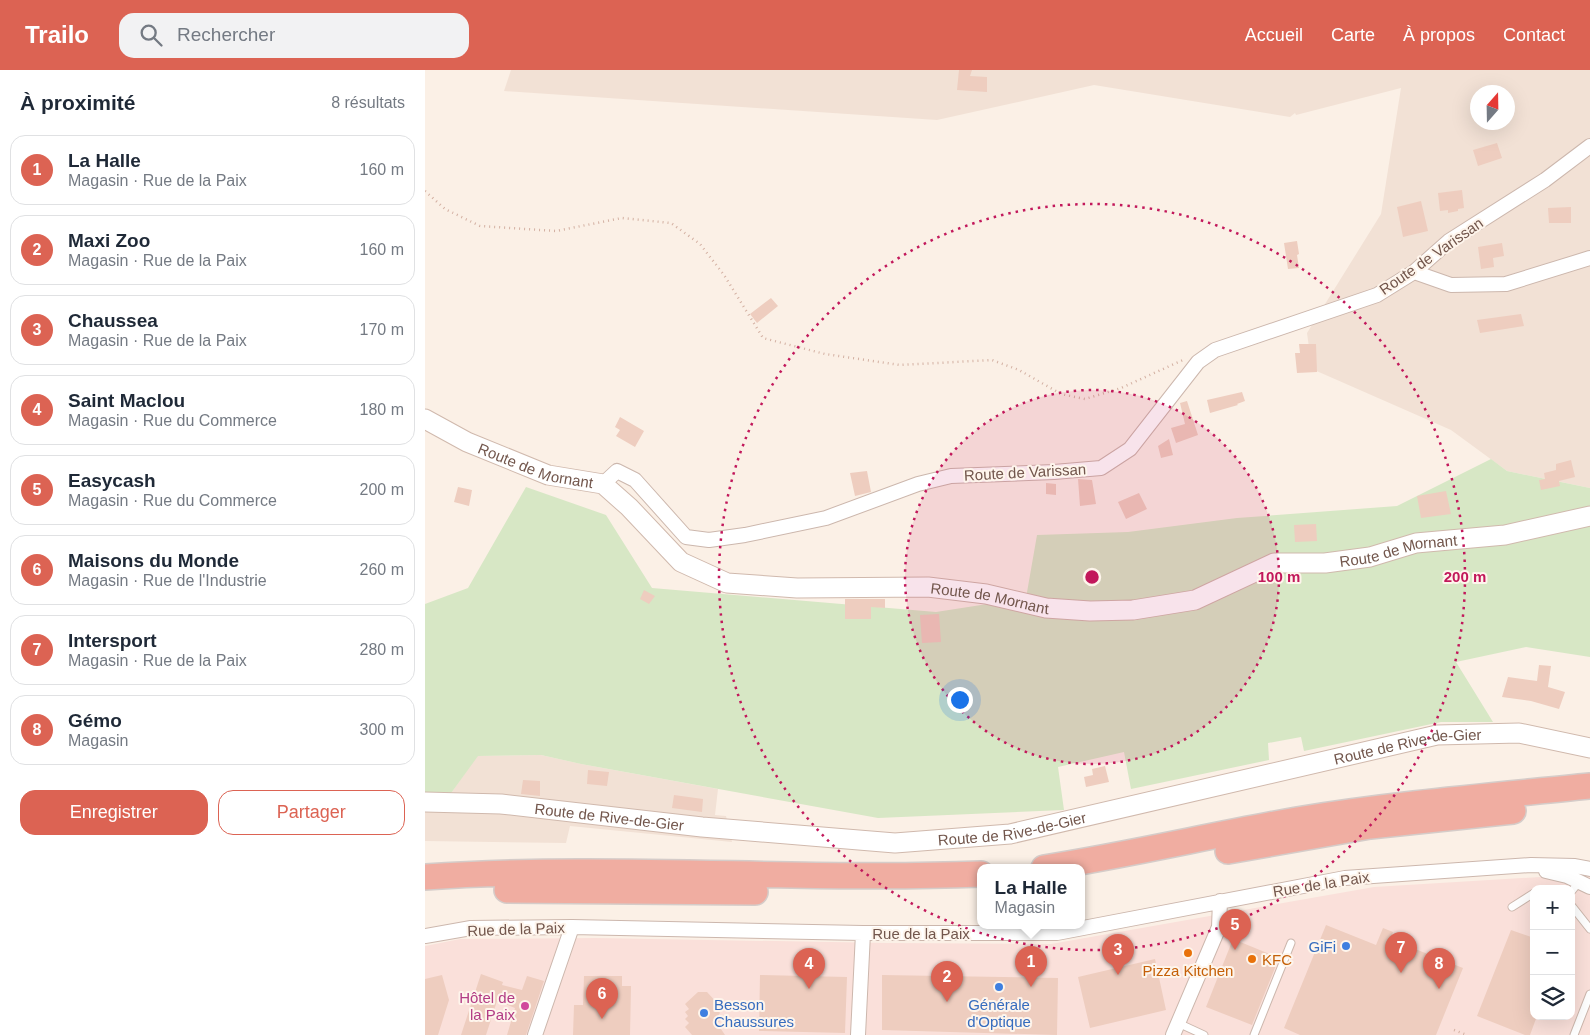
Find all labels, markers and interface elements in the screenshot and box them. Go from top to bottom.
search box [119,13,469,58]
text: Trailo [25,21,89,48]
icon: search [137,21,165,49]
text: Rechercher [177,24,275,45]
text: Accueil [1245,25,1303,45]
text: Carte [1331,25,1375,45]
text: À propos [1403,25,1475,45]
text: Contact [1503,25,1565,45]
north arrow [1470,85,1515,130]
text: À proximité [20,91,136,114]
text: 8 résultats [331,94,405,111]
text: La Halle [68,150,141,171]
text: 1 [33,161,41,178]
text: 160 m [360,161,404,178]
text: Magasin · Rue de la Paix [68,172,247,189]
street label: Route de Varissan [1376,214,1486,298]
text: Maxi Zoo [68,230,150,251]
text: 2 [33,241,41,258]
text: 160 m [360,241,404,258]
text: Magasin · Rue de la Paix [68,252,247,269]
text: Chaussea [68,310,158,331]
text: 3 [33,321,41,338]
text: 170 m [360,321,404,338]
text: Magasin · Rue de la Paix [68,332,247,349]
text: Saint Maclou [68,390,185,411]
text: 4 [33,401,41,418]
text: 180 m [360,401,404,418]
text: Magasin · Rue du Commerce [68,412,277,429]
street label: Route de Mornant [476,439,595,491]
street label: Route de Varissan [963,460,1087,484]
text: Easycash [68,470,156,491]
text: 5 [33,481,41,498]
text: 200 m [360,481,404,498]
text: Magasin · Rue du Commerce [68,492,277,509]
street label: Route de Mornant [1338,531,1459,570]
text: Maisons du Monde [68,550,239,571]
text: 6 [33,561,41,578]
text: 260 m [360,561,404,578]
centre of rings [1083,568,1101,586]
text: 100 m [1258,568,1300,585]
text: 200 m [1444,568,1486,585]
text: Magasin · Rue de l'Industrie [68,572,267,589]
street label: Route de Mornant [930,579,1050,617]
text: Intersport [68,630,157,651]
text: 7 [33,641,41,658]
text: 280 m [360,641,404,658]
text: Magasin · Rue de la Paix [68,652,247,669]
your location [947,687,973,713]
text: Gémo [68,710,122,731]
text: 8 [33,721,41,738]
text: 300 m [360,721,404,738]
street label: Route de Rive-de-Gier [1332,725,1482,767]
text: Magasin [68,732,128,749]
button: Enregistrer [20,790,208,835]
button: Partager [218,790,405,835]
street label: Route de Rive-de-Gier [534,799,685,833]
street label: Route de Rive-de-Gier [937,808,1088,848]
popup [977,864,1085,929]
street label: Rue de la Paix [1271,868,1371,900]
text: La Halle [995,877,1067,898]
map controls [1530,885,1575,1020]
button: + [1530,885,1575,930]
text: Magasin [995,899,1055,916]
pin: 5 [1219,909,1251,950]
street label: Rue de la Paix [467,919,566,939]
street label: Rue de la Paix [872,925,970,942]
button: − [1530,930,1575,975]
pin: 7 [1385,932,1417,973]
pin: 3 [1102,934,1134,975]
place label: GiFi [1309,938,1336,955]
marker: GiFi [1340,940,1352,952]
pin: 1 [1015,946,1047,987]
marker: Pizza Kitchen [1182,947,1194,959]
pin: 4 [793,948,825,989]
pin: 8 [1423,948,1455,989]
place label: KFC [1262,951,1292,968]
marker: KFC [1246,953,1258,965]
pin: 2 [931,961,963,1002]
place label: Pizza Kitchen [1143,962,1233,979]
button: layers [1530,975,1575,1020]
pin: 6 [586,978,618,1019]
marker: Générale d'Optique [993,981,1005,993]
place label: Hôtel de la Paix [459,989,515,1023]
place label: Besson Chaussures [714,996,794,1030]
place label: Générale d'Optique [967,996,1031,1030]
marker: Hôtel de la Paix [519,1000,531,1012]
marker: Besson Chaussures [698,1007,710,1019]

